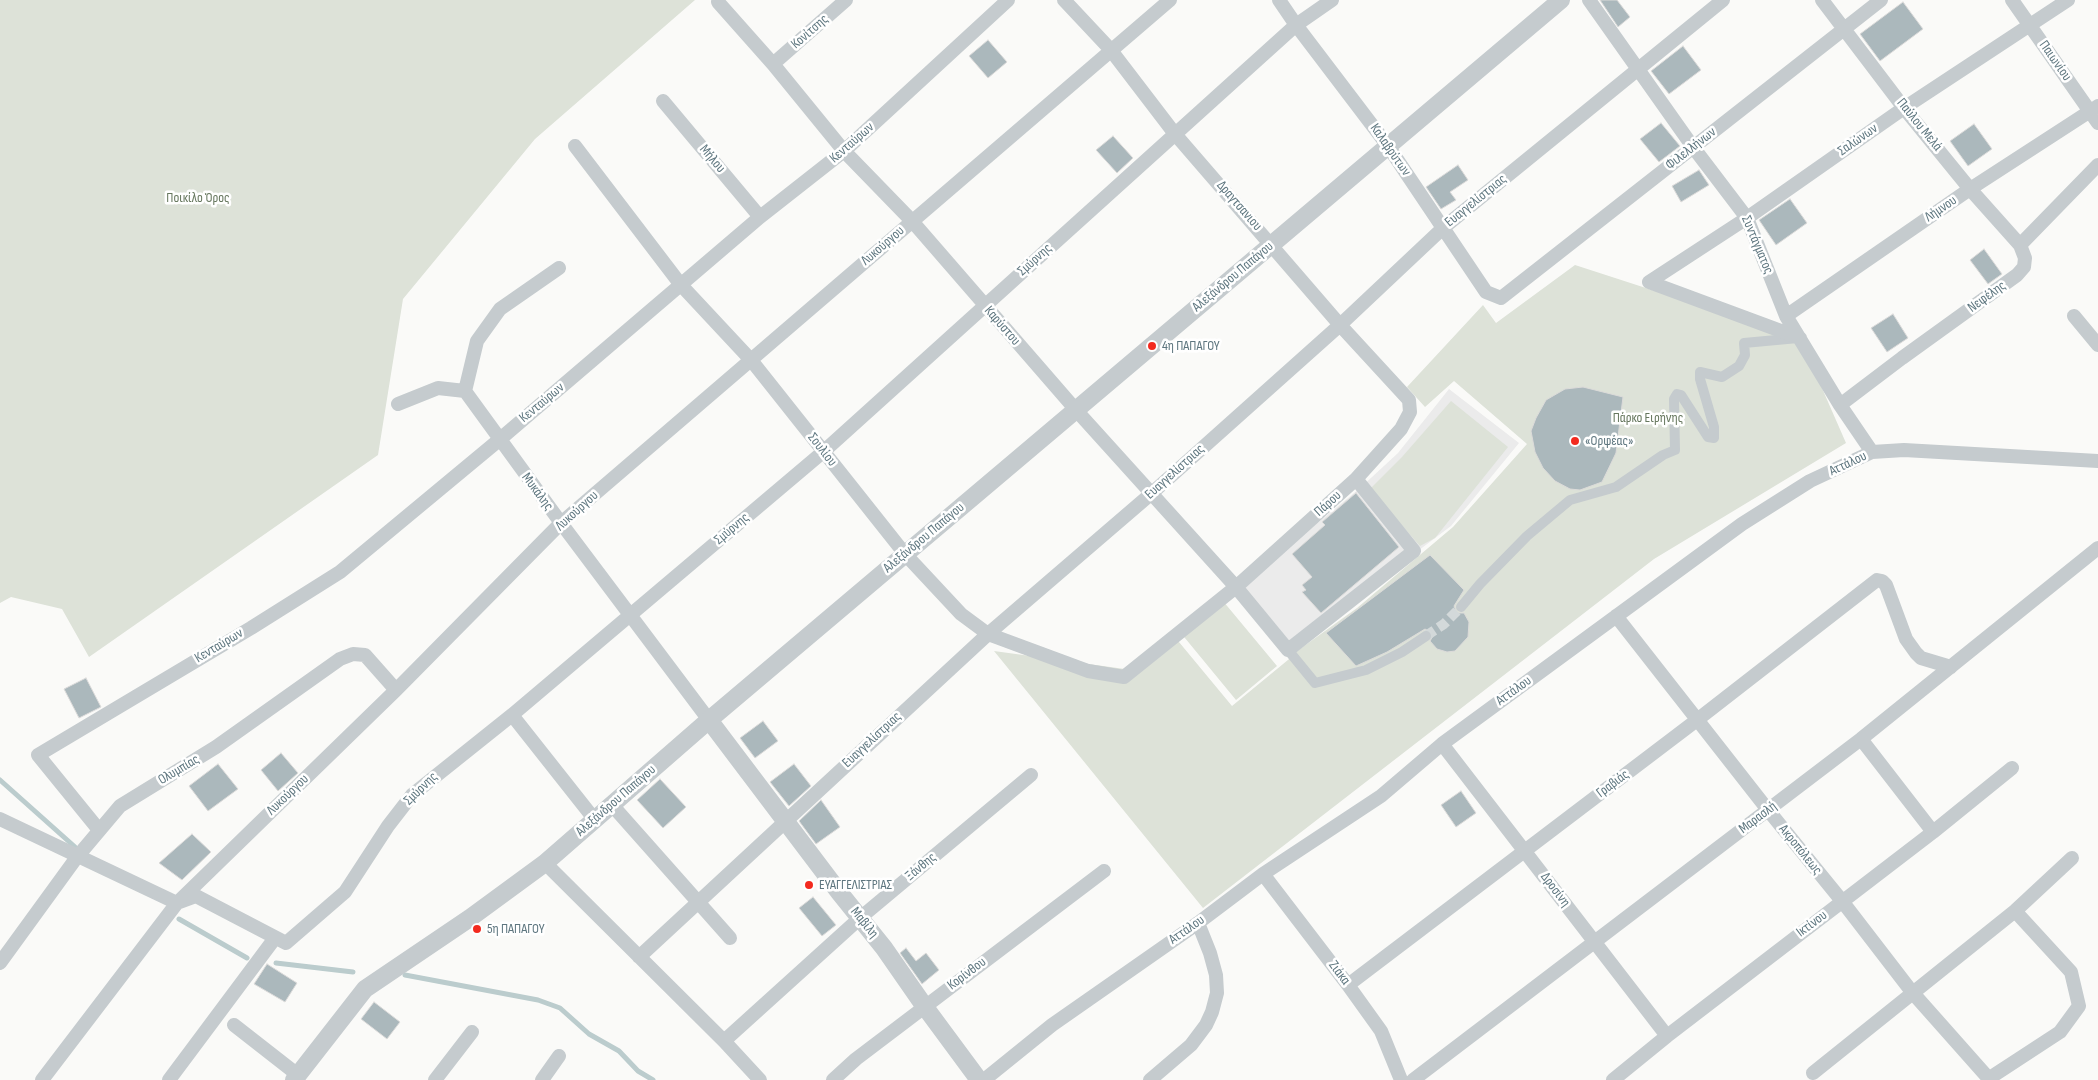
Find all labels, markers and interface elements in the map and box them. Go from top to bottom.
street label: Κονίτσης [788,11,832,53]
street label: Παιωνίου [2035,38,2075,84]
street label: Παύλου Μελά [1893,95,1945,155]
street label: Κενταύρων [826,119,878,167]
street label: Σαλώνων [1835,120,1881,160]
street label: Καλαβρύτων [1366,121,1414,179]
street label: Φιλελλήνων [1662,124,1720,174]
street label: Μήλου [695,142,729,176]
street label: Ευαγγελίστριας [1442,171,1510,231]
street label: Δραγτσανιου [1213,178,1265,234]
park label: Ποικίλο Όρος [166,190,230,206]
street label: Λήμνου [1922,192,1960,226]
street label: Συντάγματος [1737,213,1777,277]
street label: Λυκούργου [858,223,908,269]
street label: Αλεξάνδρου Παπάγου [1189,238,1277,316]
street label: Σμύρνης [1014,240,1056,280]
street label: Νεφέλης [1965,278,2009,316]
street label: Καρύστου [980,303,1024,349]
place label: 4η ΠΑΠΑΓΟΥ [1162,338,1220,354]
marker: 4η ΠΑΠΑΓΟΥ [1146,340,1158,352]
street label: Κενταύρων [516,379,568,427]
park label: Πάρκο Ειρήνης [1613,410,1683,426]
street label: Σουλίου [804,430,840,470]
place label: «Ορφέας» [1585,433,1633,449]
marker: «Ορφέας» [1569,435,1581,447]
street label: Ευαγγελίστριας [1142,441,1208,503]
street label: Αττάλου [1827,448,1869,480]
street label: Μυκάλης [517,470,557,514]
street label: Λυκούργου [552,487,602,535]
street label: Πάρου [1311,488,1345,520]
street label: Αλεξάνδρου Παπάγου [880,499,968,577]
street label: Σμύρνης [711,510,753,548]
street label: Κενταύρων [192,625,246,667]
street label: Αττάλου [1493,673,1535,709]
street label: Ευαγγελίστριας [839,709,905,771]
street label: Ολυμπίας [155,751,203,789]
street label: Αλεξάνδρου Παπάγου [573,762,659,840]
street label: Γραβιάς [1593,766,1633,802]
street label: Σμύρνης [401,769,441,809]
street label: Λυκούργου [264,771,312,819]
street label: Μαρασλή [1736,798,1780,838]
street label: Ακροπόλεως [1775,822,1825,878]
street label: Ξάνθης [902,849,940,885]
street label: Δροσίνη [1537,869,1573,911]
place label: ΕΥΑΓΓΕΛΙΣΤΡΙΑΣ [819,877,892,893]
marker: ΕΥΑΓΓΕΛΙΣΤΡΙΑΣ [803,879,815,891]
street label: Μαβίλη [846,904,882,942]
street label: Ικτίνου [1793,907,1831,941]
street label: Αττάλου [1166,912,1208,948]
place label: 5η ΠΑΠΑΓΟΥ [487,921,544,937]
marker: 5η ΠΑΠΑΓΟΥ [471,923,483,935]
street label: Κορίνθου [944,954,990,994]
street label: Ζιάκα [1324,958,1354,988]

